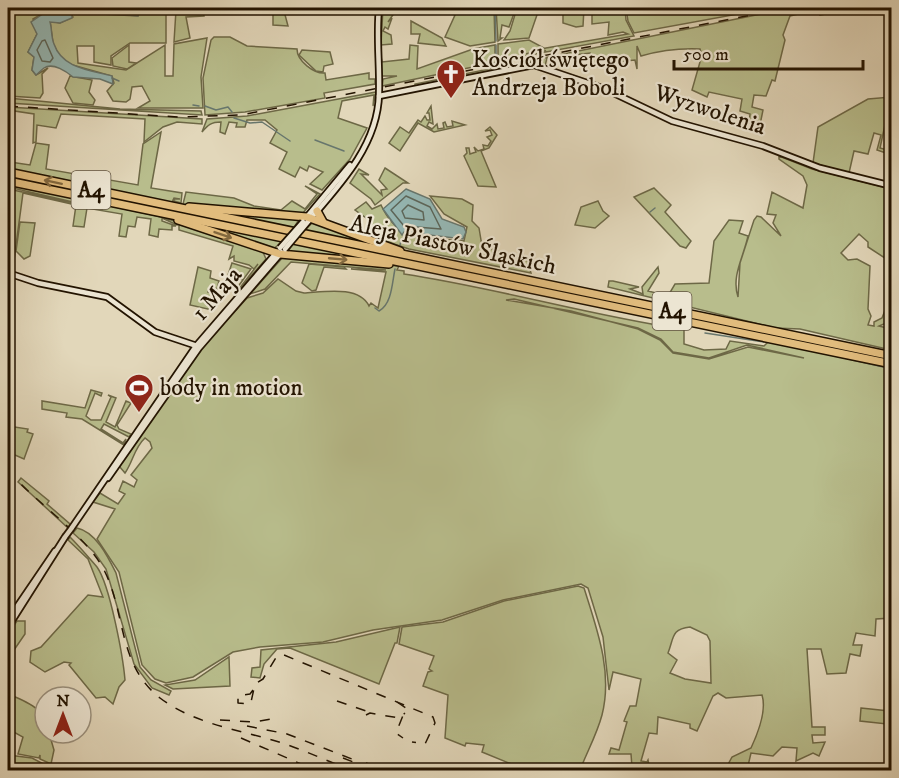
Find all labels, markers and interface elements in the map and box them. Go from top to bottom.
scale bar [674,33,863,71]
text: 500 m [683,44,729,66]
place label: Kościół świętego Andrzeja Boboli [472,45,629,103]
church icon: Kościół świętego Andrzeja Boboli [435,58,467,100]
street label: Wyzwolenia [649,77,771,142]
road number: A4 [72,171,110,209]
one-way arrow [43,176,63,187]
street label: Aleja Piastów Śląskich [347,207,560,282]
one-way arrow [214,231,232,242]
one-way arrow [328,254,348,265]
street label: 1 Maja [185,260,249,327]
road number: A4 [652,292,692,330]
sports icon: body in motion [123,372,155,414]
place label: body in motion [160,373,303,403]
north arrow [33,685,93,745]
text: N [56,691,70,711]

